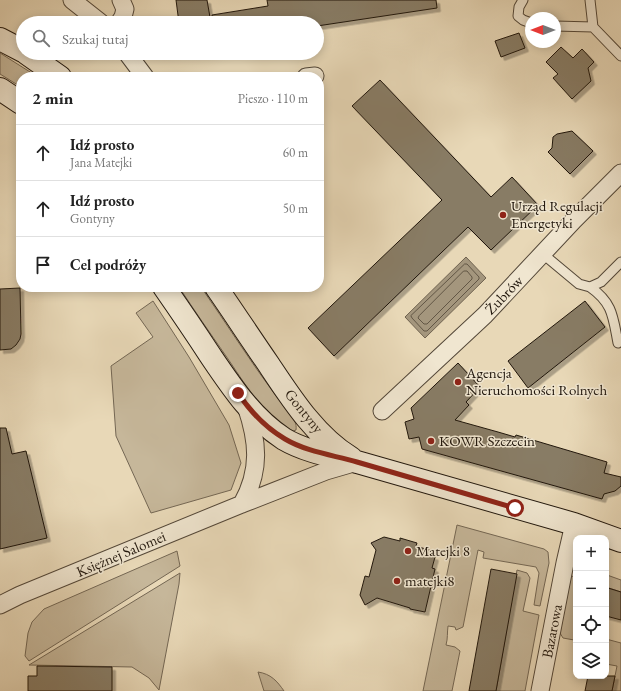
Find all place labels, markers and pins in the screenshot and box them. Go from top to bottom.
place label: Urząd Regulacji Energetyki [511,196,603,232]
marker: Urząd Regulacji Energetyki [498,210,508,220]
place label: Agencja Nieruchomości Rolnych [465,363,607,399]
marker: Agencja Nieruchomości Rolnych [453,377,463,387]
place label: KOWR Szczecin [439,431,535,450]
marker: KOWR Szczecin [426,436,436,446]
place label: Matejki 8 [416,541,470,560]
marker: Matejki 8 [403,546,413,556]
place label: matejki8 [405,571,455,590]
marker: matejki8 [392,576,402,586]

